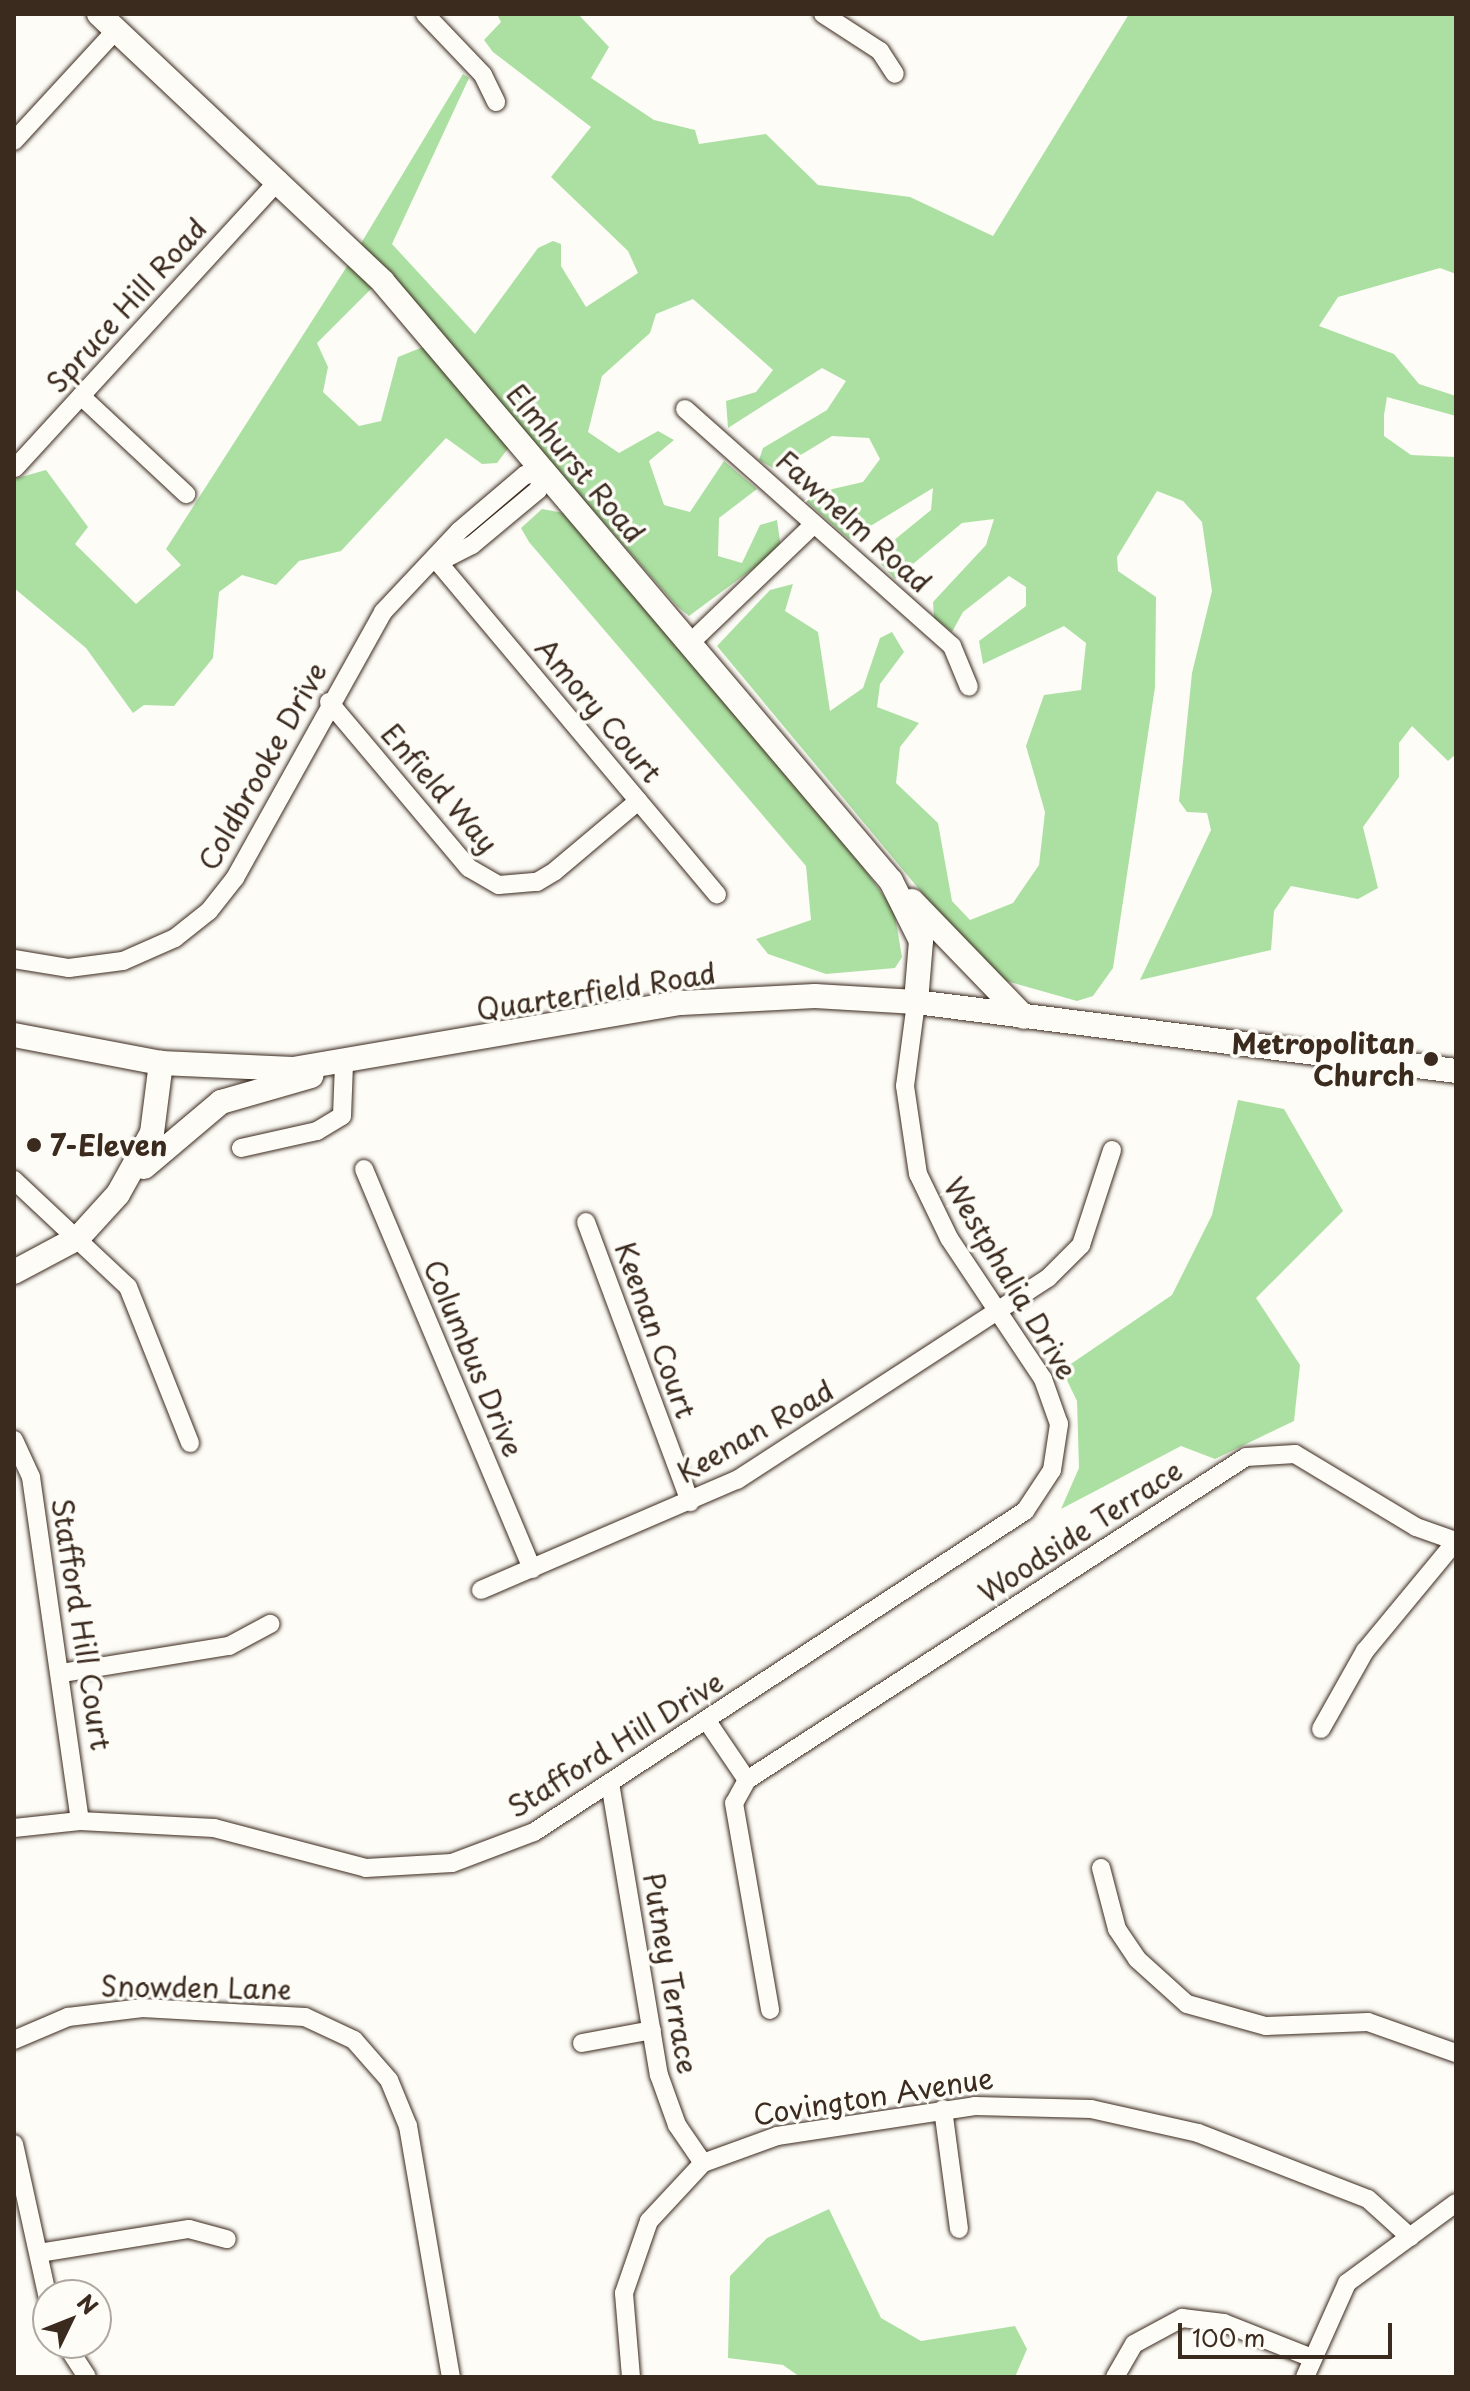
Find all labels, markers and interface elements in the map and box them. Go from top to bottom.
street label: Spruce Hill Road [38,210,214,400]
street label: Elmhurst Road [500,377,652,549]
street label: Fawnelm Road [769,442,939,600]
street label: Amory Court [529,631,669,789]
street label: Coldbrooke Drive [191,656,333,876]
street label: Enfield Way [375,716,505,860]
street label: Quarterfield Road [473,955,719,1027]
place label: Metropolitan Church [1232,1026,1415,1092]
marker: Metropolitan Church [1422,1050,1440,1068]
place label: 7-Eleven [50,1128,167,1162]
marker: 7-Eleven [25,1136,43,1154]
street label: Westphalia Drive [937,1171,1085,1385]
street label: Keenan Court [609,1238,703,1422]
street label: Columbus Drive [418,1255,530,1461]
street label: Keenan Road [671,1373,839,1489]
street label: Woodside Terrace [972,1452,1188,1610]
street label: Stafford Hill Court [46,1496,118,1752]
street label: Stafford Hill Drive [501,1664,729,1824]
street label: Putney Terrace [637,1870,705,2076]
street label: Snowden Lane [99,1969,293,2005]
street label: Covington Avenue [752,2061,994,2131]
north arrow [32,2279,112,2359]
text: N [70,2286,106,2321]
scale bar [1182,2307,1396,2357]
text: 100 m [1192,2319,1265,2355]

